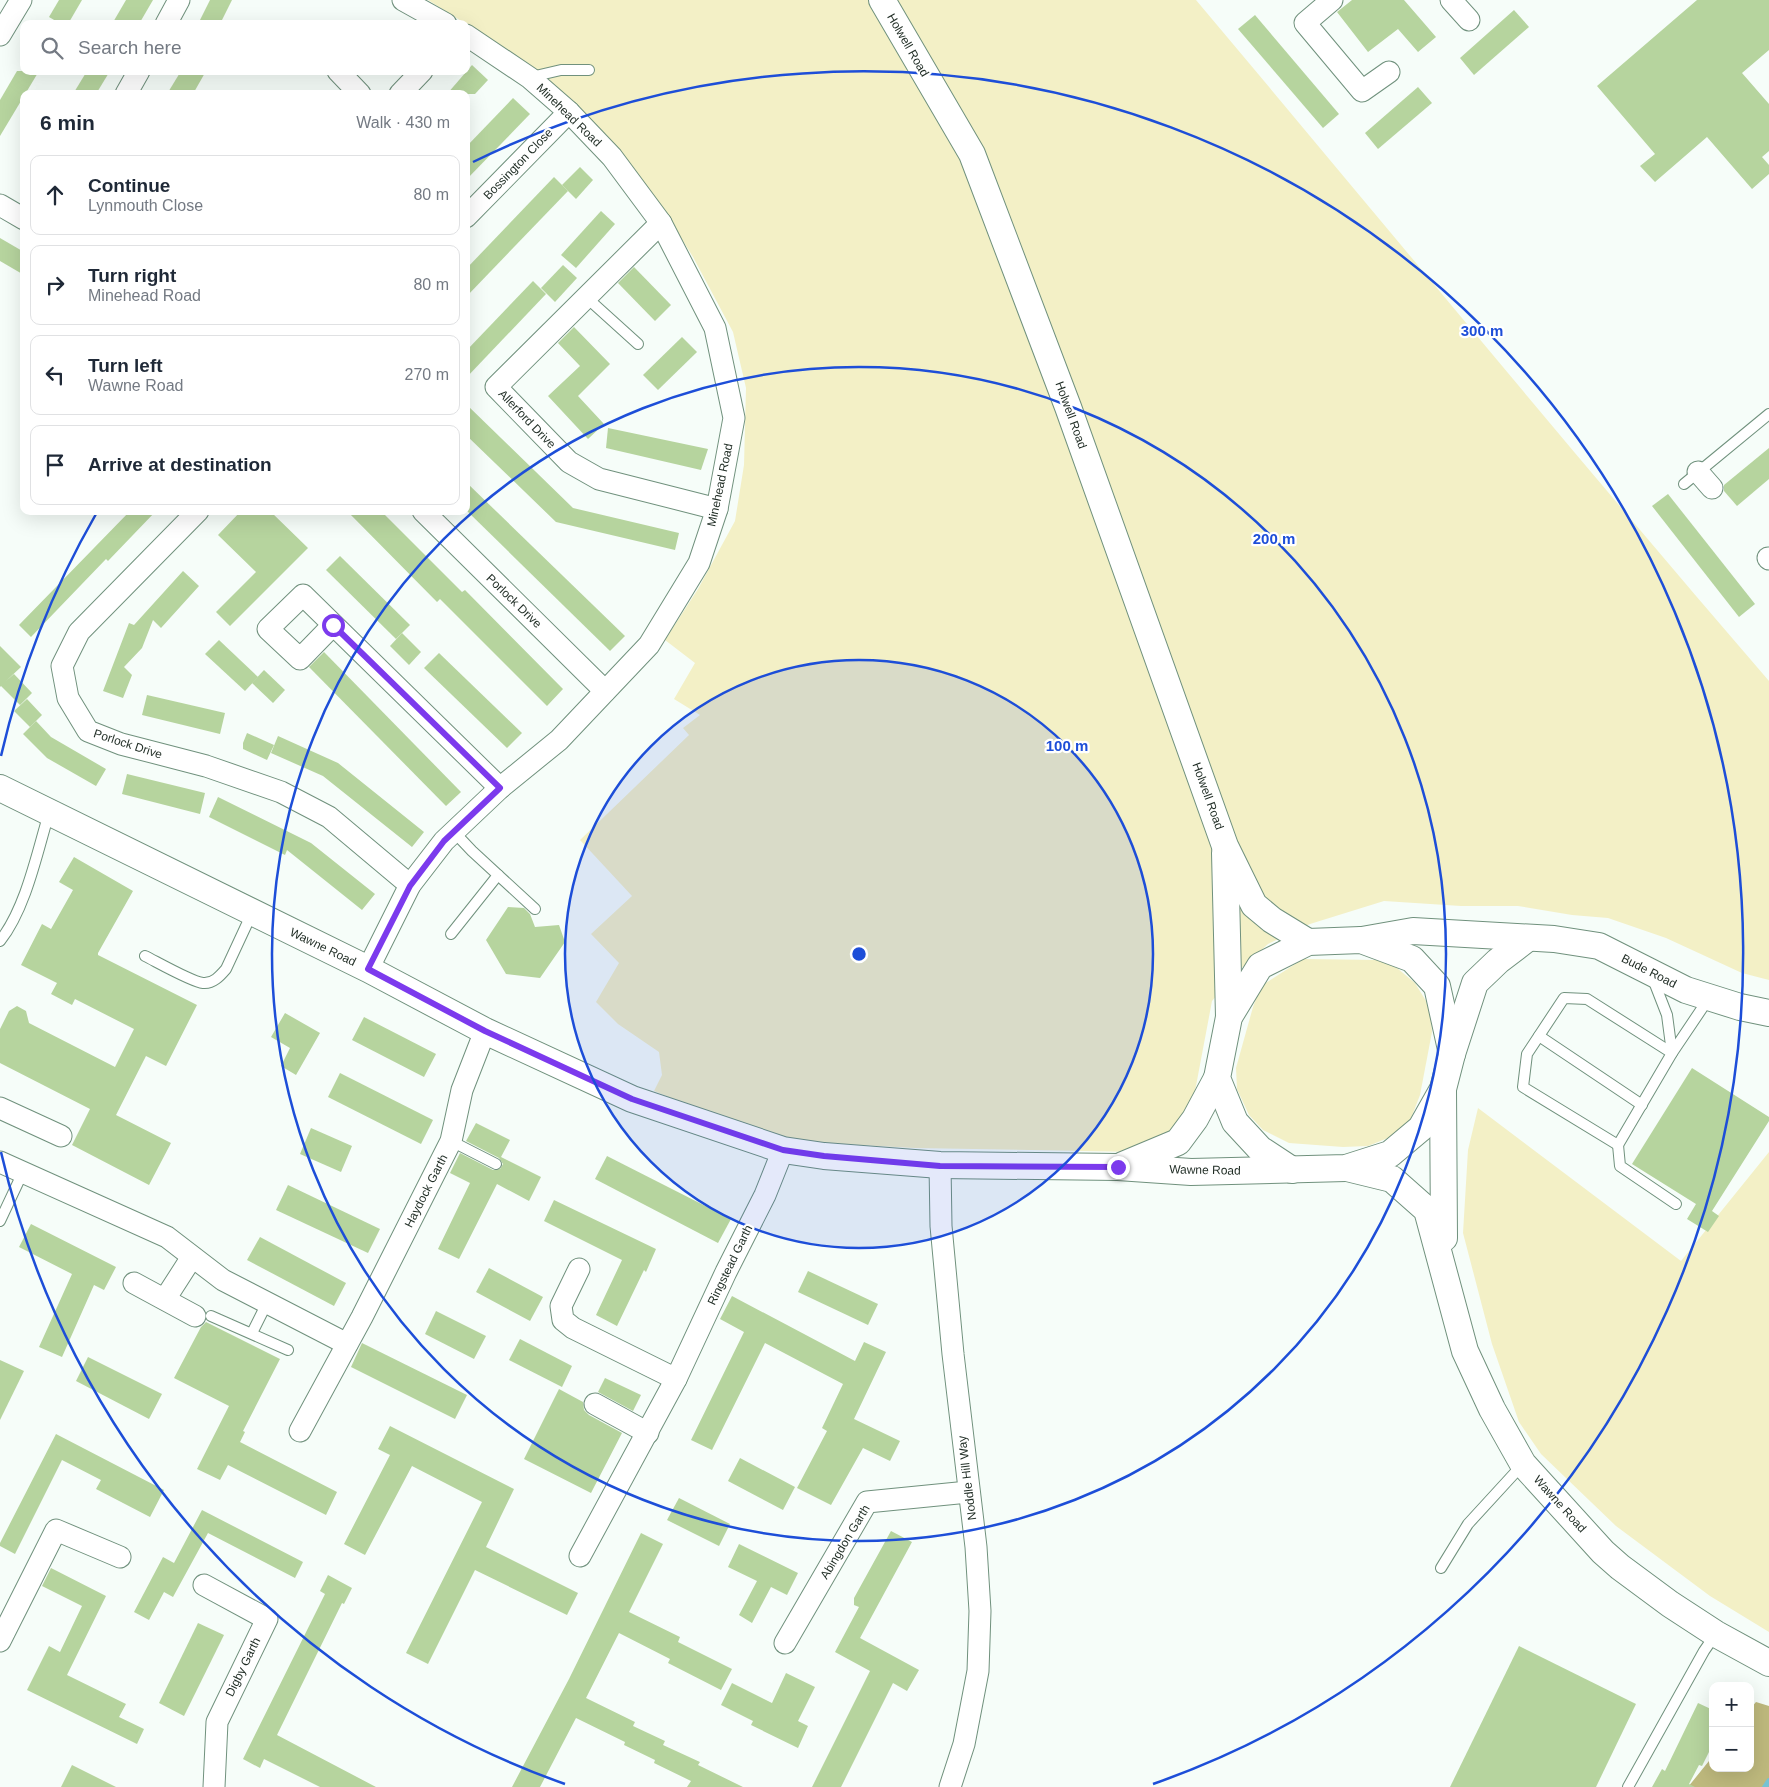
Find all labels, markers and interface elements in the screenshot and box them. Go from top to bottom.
street label: Holwell Road [884,11,932,79]
search box [20,20,470,75]
icon: search [38,34,66,62]
text: Search here [78,37,182,58]
street label: Minehead Road [534,81,604,149]
text: 6 min [40,111,95,134]
text: Walk · 430 m [356,114,450,131]
street label: Bossington Close [481,125,556,202]
text: Continue [88,175,170,196]
icon: ahead [41,181,69,209]
text: 80 m [413,186,449,203]
text: Lynmouth Close [88,197,203,214]
text: Turn right [88,265,176,286]
icon: right [41,271,69,299]
text: 80 m [413,276,449,293]
text: Minehead Road [88,287,201,304]
text: 300 m [1461,322,1503,339]
text: Turn left [88,355,163,376]
icon: left [41,361,69,389]
text: 270 m [405,366,449,383]
text: Wawne Road [88,377,183,394]
street label: Holwell Road [1052,379,1090,451]
street label: Allerford Drive [496,387,559,451]
street label: Minehead Road [704,442,736,528]
icon: arrive [41,451,69,479]
text: Arrive at destination [88,454,272,475]
text: 200 m [1253,530,1295,547]
street label: Porlock Drive [483,571,545,631]
route start [322,614,345,637]
street label: Porlock Drive [92,726,164,762]
text: 100 m [1046,737,1088,754]
street label: Holwell Road [1189,760,1227,832]
street label: Wawne Road [288,925,358,969]
centre of rings [850,945,868,963]
street label: Bude Road [1619,951,1679,991]
street label: Haydock Garth [402,1152,450,1230]
route end [1107,1156,1130,1179]
street label: Wawne Road [1169,1162,1241,1178]
street label: Ringstead Garth [705,1223,755,1307]
street label: Noddle Hill Way [955,1435,979,1521]
street label: Wawne Road [1531,1473,1589,1535]
street label: Abingdon Garth [817,1502,873,1582]
street label: Digby Garth [223,1635,263,1699]
map controls [1709,1682,1754,1772]
button: + [1709,1682,1754,1727]
button: − [1709,1727,1754,1772]

